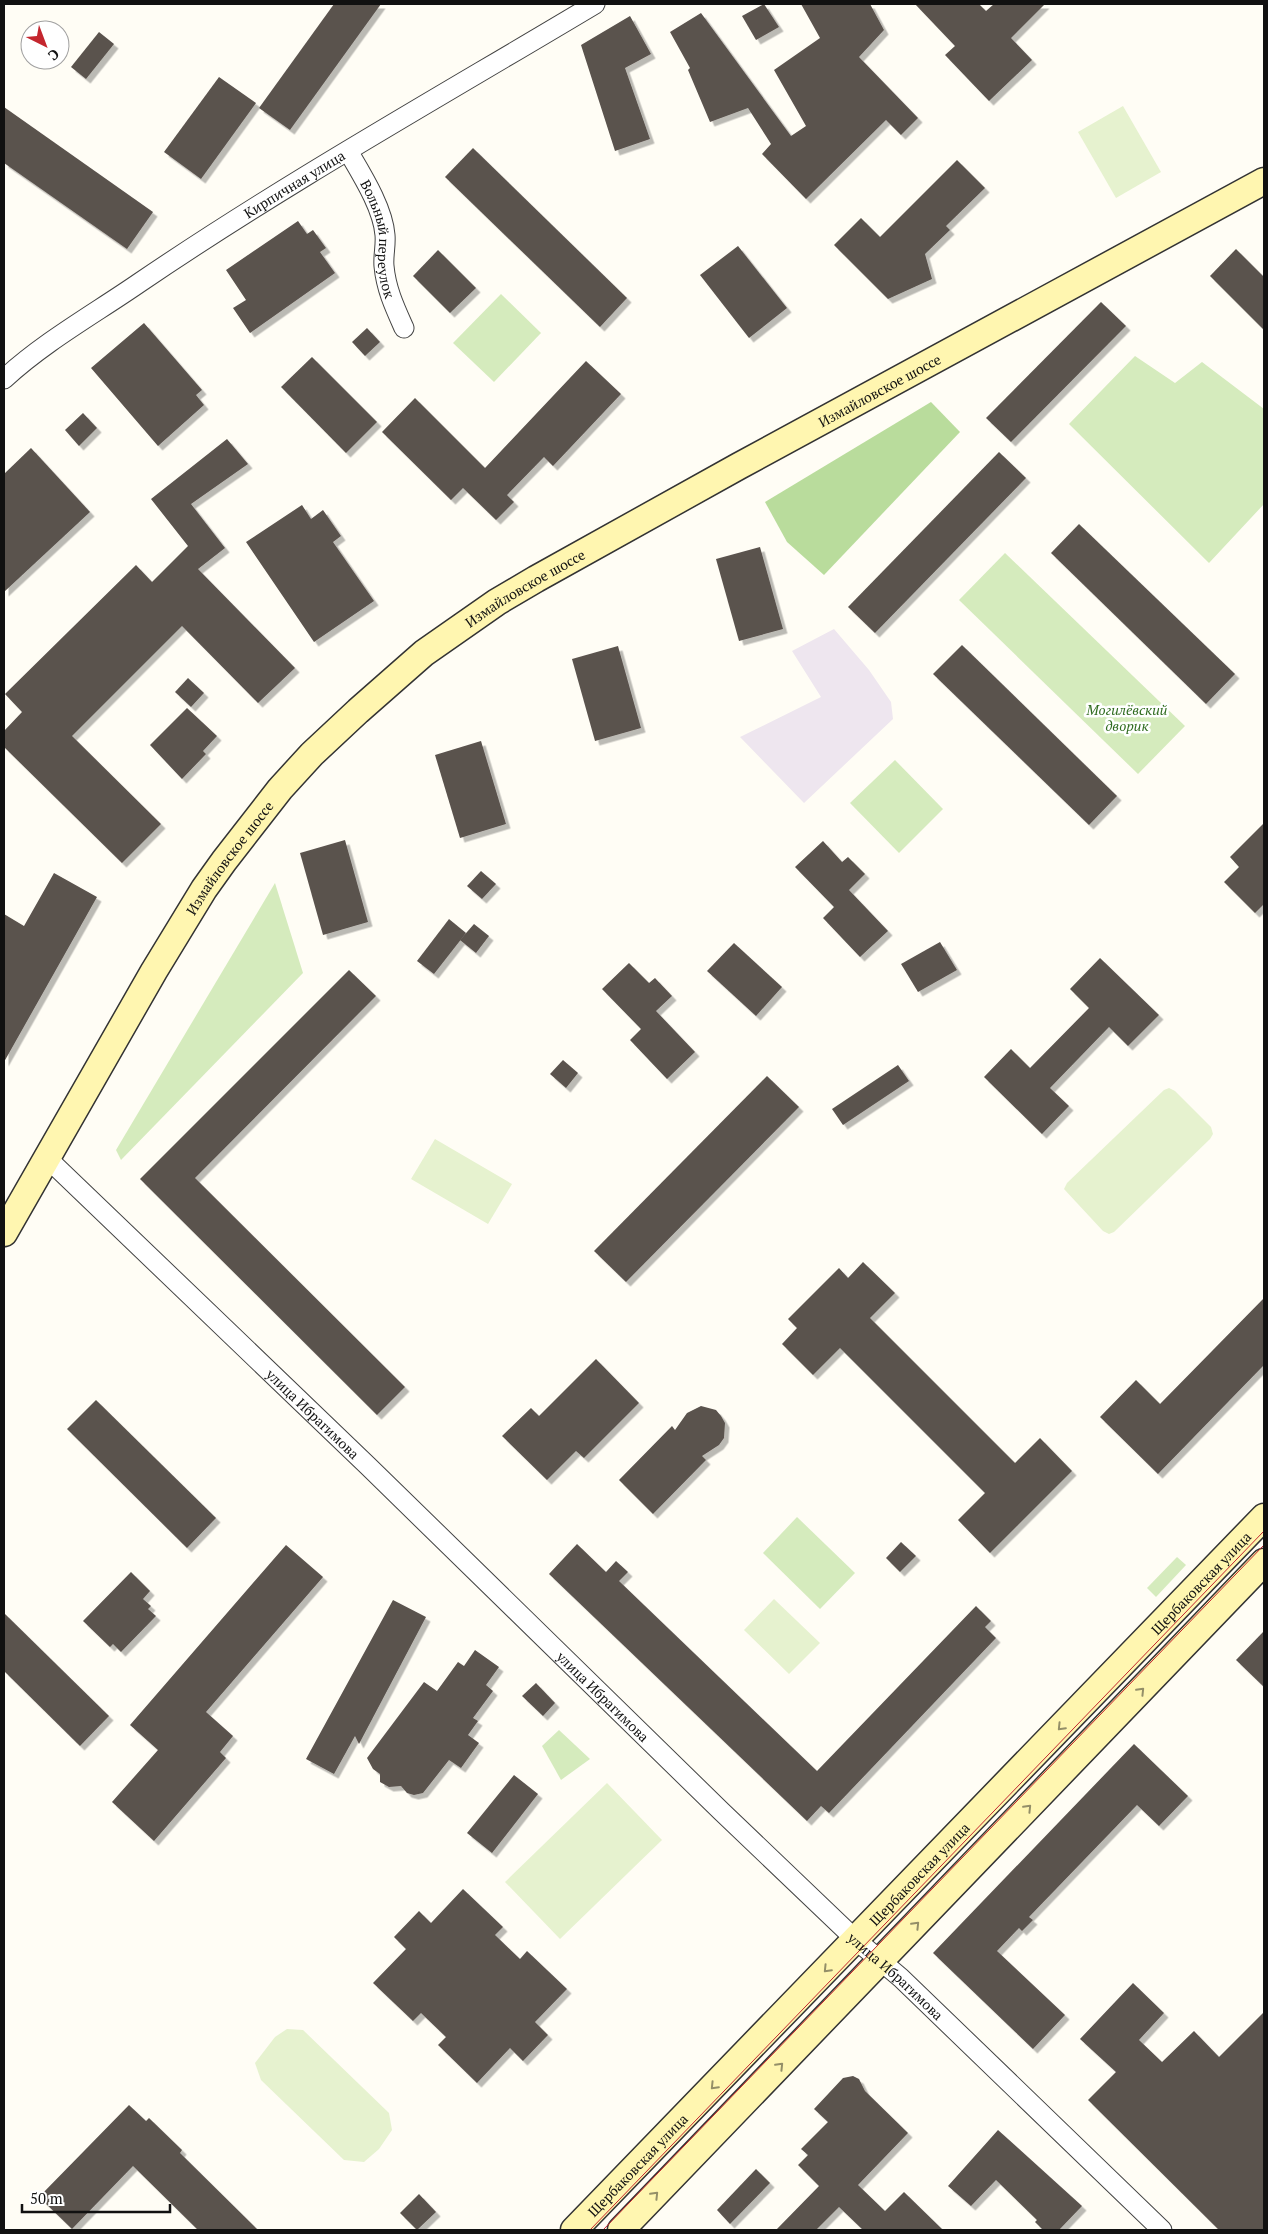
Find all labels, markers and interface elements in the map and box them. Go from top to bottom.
north arrow [20,20,70,70]
text: С [44,45,64,65]
street label: Кирпичная улица [240,145,348,222]
street label: Вольный переулок [357,176,400,301]
street label: Измайловское шоссе [815,349,944,431]
street label: Измайловское шоссе [461,544,588,631]
park label: Могилёвский дворик [1086,700,1168,735]
street label: Измайловское шоссе [181,797,277,918]
street label: улица Ибрагимова [262,1364,364,1463]
street label: Щербаковская улица [1146,1527,1255,1638]
street label: улица Ибрагимова [552,1646,654,1746]
one-way arrow [1135,1688,1144,1697]
one-way arrow [1058,1721,1067,1730]
one-way arrow [1022,1805,1031,1814]
street label: Щербаковская улица [865,1818,973,1929]
one-way arrow [910,1922,919,1931]
street label: улица Ибрагимова [843,1927,948,2024]
one-way arrow [824,1964,833,1973]
one-way arrow [774,2062,783,2071]
one-way arrow [711,2080,720,2089]
street label: Щербаковская улица [583,2109,692,2220]
scale bar [22,2182,170,2214]
text: 50 m [30,2188,63,2208]
one-way arrow [649,2192,658,2201]

